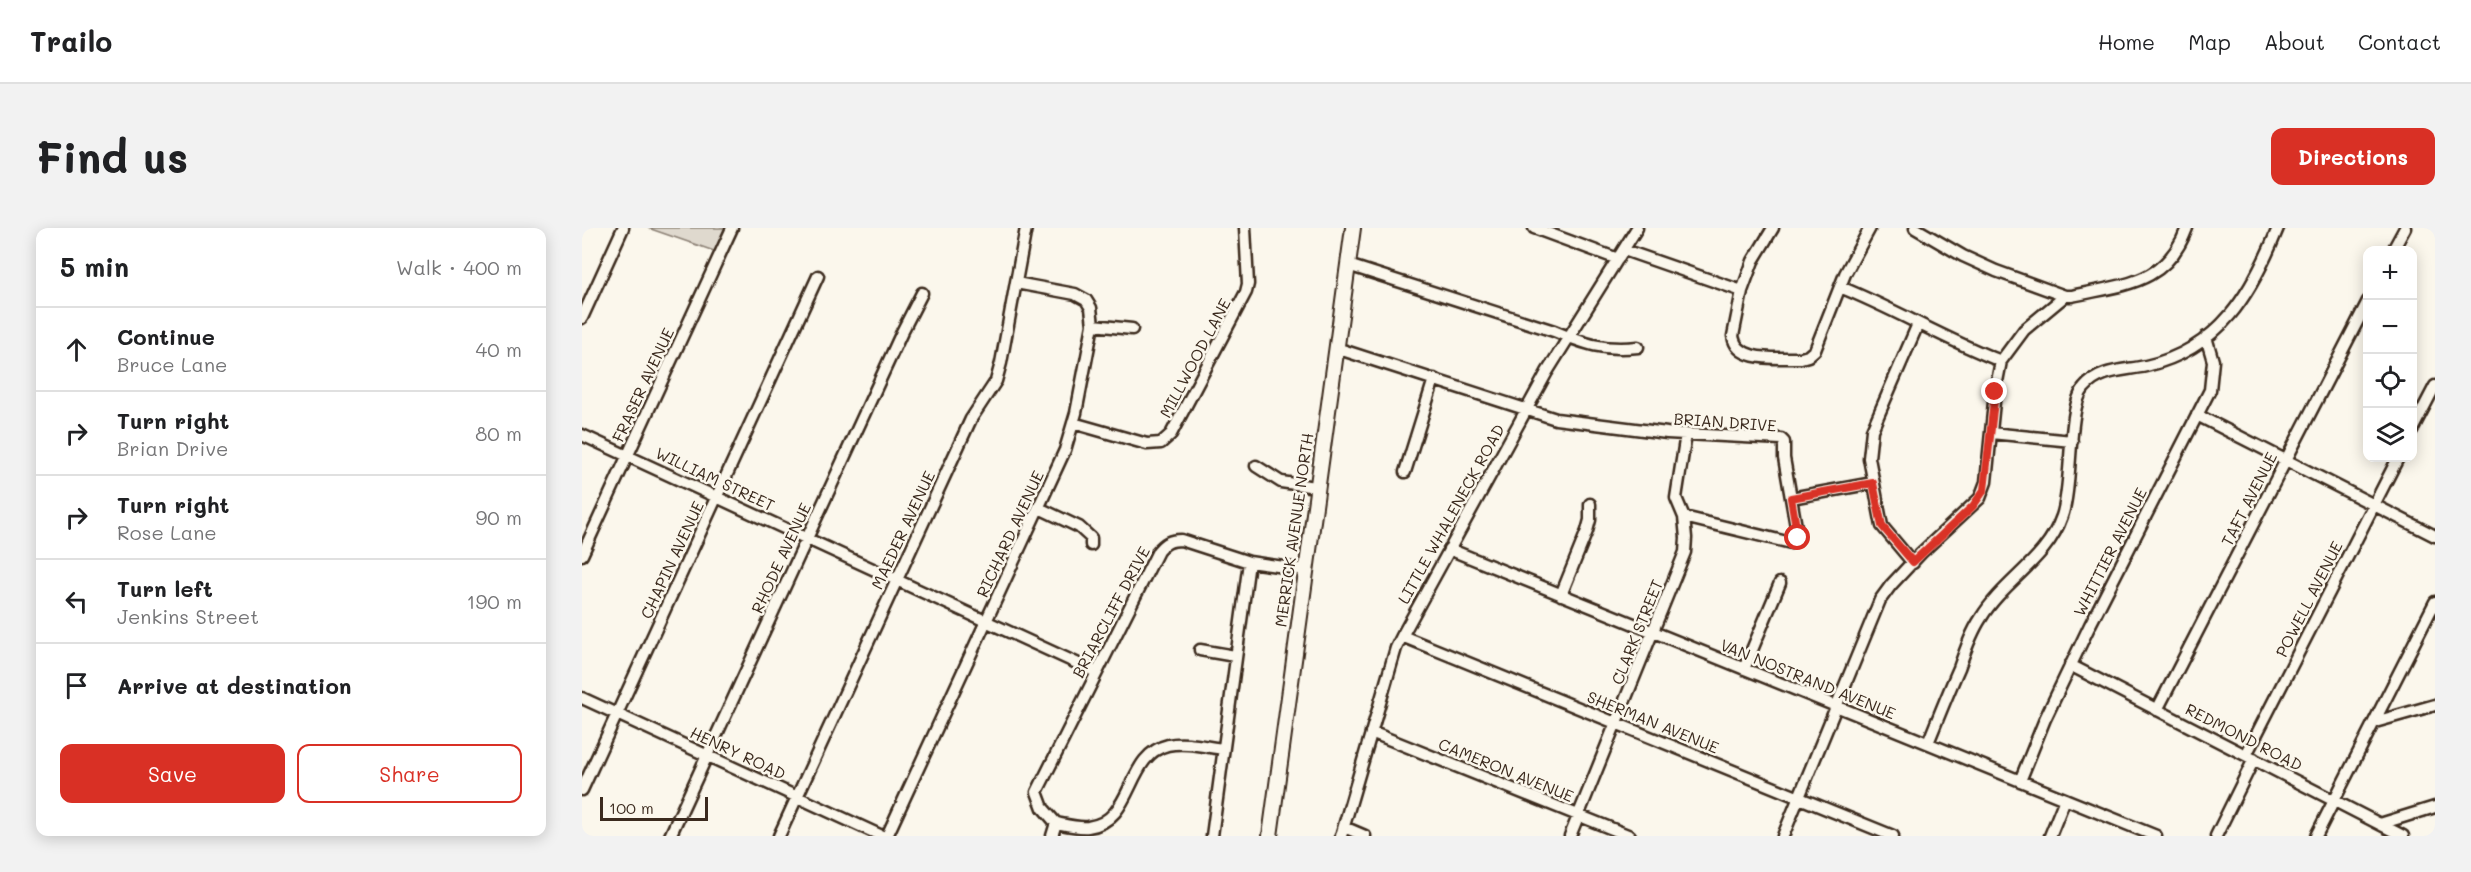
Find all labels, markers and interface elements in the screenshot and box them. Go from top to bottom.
text: Trailo [30,23,112,59]
text: Home [2098,28,2155,55]
text: Map [2188,28,2231,55]
text: About [2264,28,2325,55]
text: Contact [2358,28,2441,55]
button: Directions [2271,128,2435,185]
text: Find us [36,129,188,184]
map controls [2363,246,2417,462]
button: + [2363,246,2417,300]
text: 5 min [60,250,129,284]
text: Walk · 400 m [396,254,522,280]
street label: MILLWOOD LANE [1154,294,1235,421]
button: − [2363,300,2417,354]
text: Continue [117,322,215,351]
street label: FRASER AVENUE [607,324,678,445]
icon: ahead [60,333,93,366]
text: 40 m [476,336,522,362]
text: Bruce Lane [117,351,227,377]
button: locate [2363,354,2417,408]
route end [1981,378,2007,404]
text: Turn right [117,406,229,435]
street label: BRIAN DRIVE [1673,407,1777,436]
button: layers [2363,408,2417,462]
icon: right [60,417,93,450]
text: 80 m [475,420,522,446]
street label: LITTLE WHALENECK ROAD [1392,420,1509,607]
street label: MERRICK AVENUE NORTH [1269,432,1318,628]
text: Brian Drive [117,435,228,461]
street label: WILLIAM STREET [652,442,778,515]
street label: TAFT AVENUE [2216,448,2281,549]
street label: MAEDER AVENUE [866,467,939,592]
street label: RICHARD AVENUE [971,467,1048,600]
street label: WHITTIER AVENUE [2068,484,2151,620]
text: Turn right [117,490,229,519]
street label: CHAPIN AVENUE [635,498,708,622]
street label: RHODE AVENUE [746,499,815,616]
icon: right [60,501,93,534]
text: 90 m [476,504,522,530]
text: Rose Lane [117,519,217,545]
route start [1784,524,1810,550]
street label: POWELL AVENUE [2270,537,2347,660]
street label: BRIARCLIFF DRIVE [1067,542,1154,681]
text: Turn left [117,574,213,603]
street label: CLARK STREET [1606,576,1667,687]
icon: left [60,585,93,618]
text: 190 m [467,588,522,614]
text: Jenkins Street [117,603,259,629]
street label: VAN NOSTRAND AVENUE [1717,634,1899,723]
icon: arrive [60,669,93,702]
text: Arrive at destination [117,671,352,700]
street label: SHERMAN AVENUE [1584,686,1722,758]
street label: REDMOND ROAD [2182,698,2306,775]
street label: HENRY ROAD [687,721,789,784]
street label: CAMERON AVENUE [1435,733,1577,806]
button: Save [60,744,285,803]
button: Share [297,744,522,803]
scale bar [600,794,708,822]
text: 100 m [609,797,654,818]

